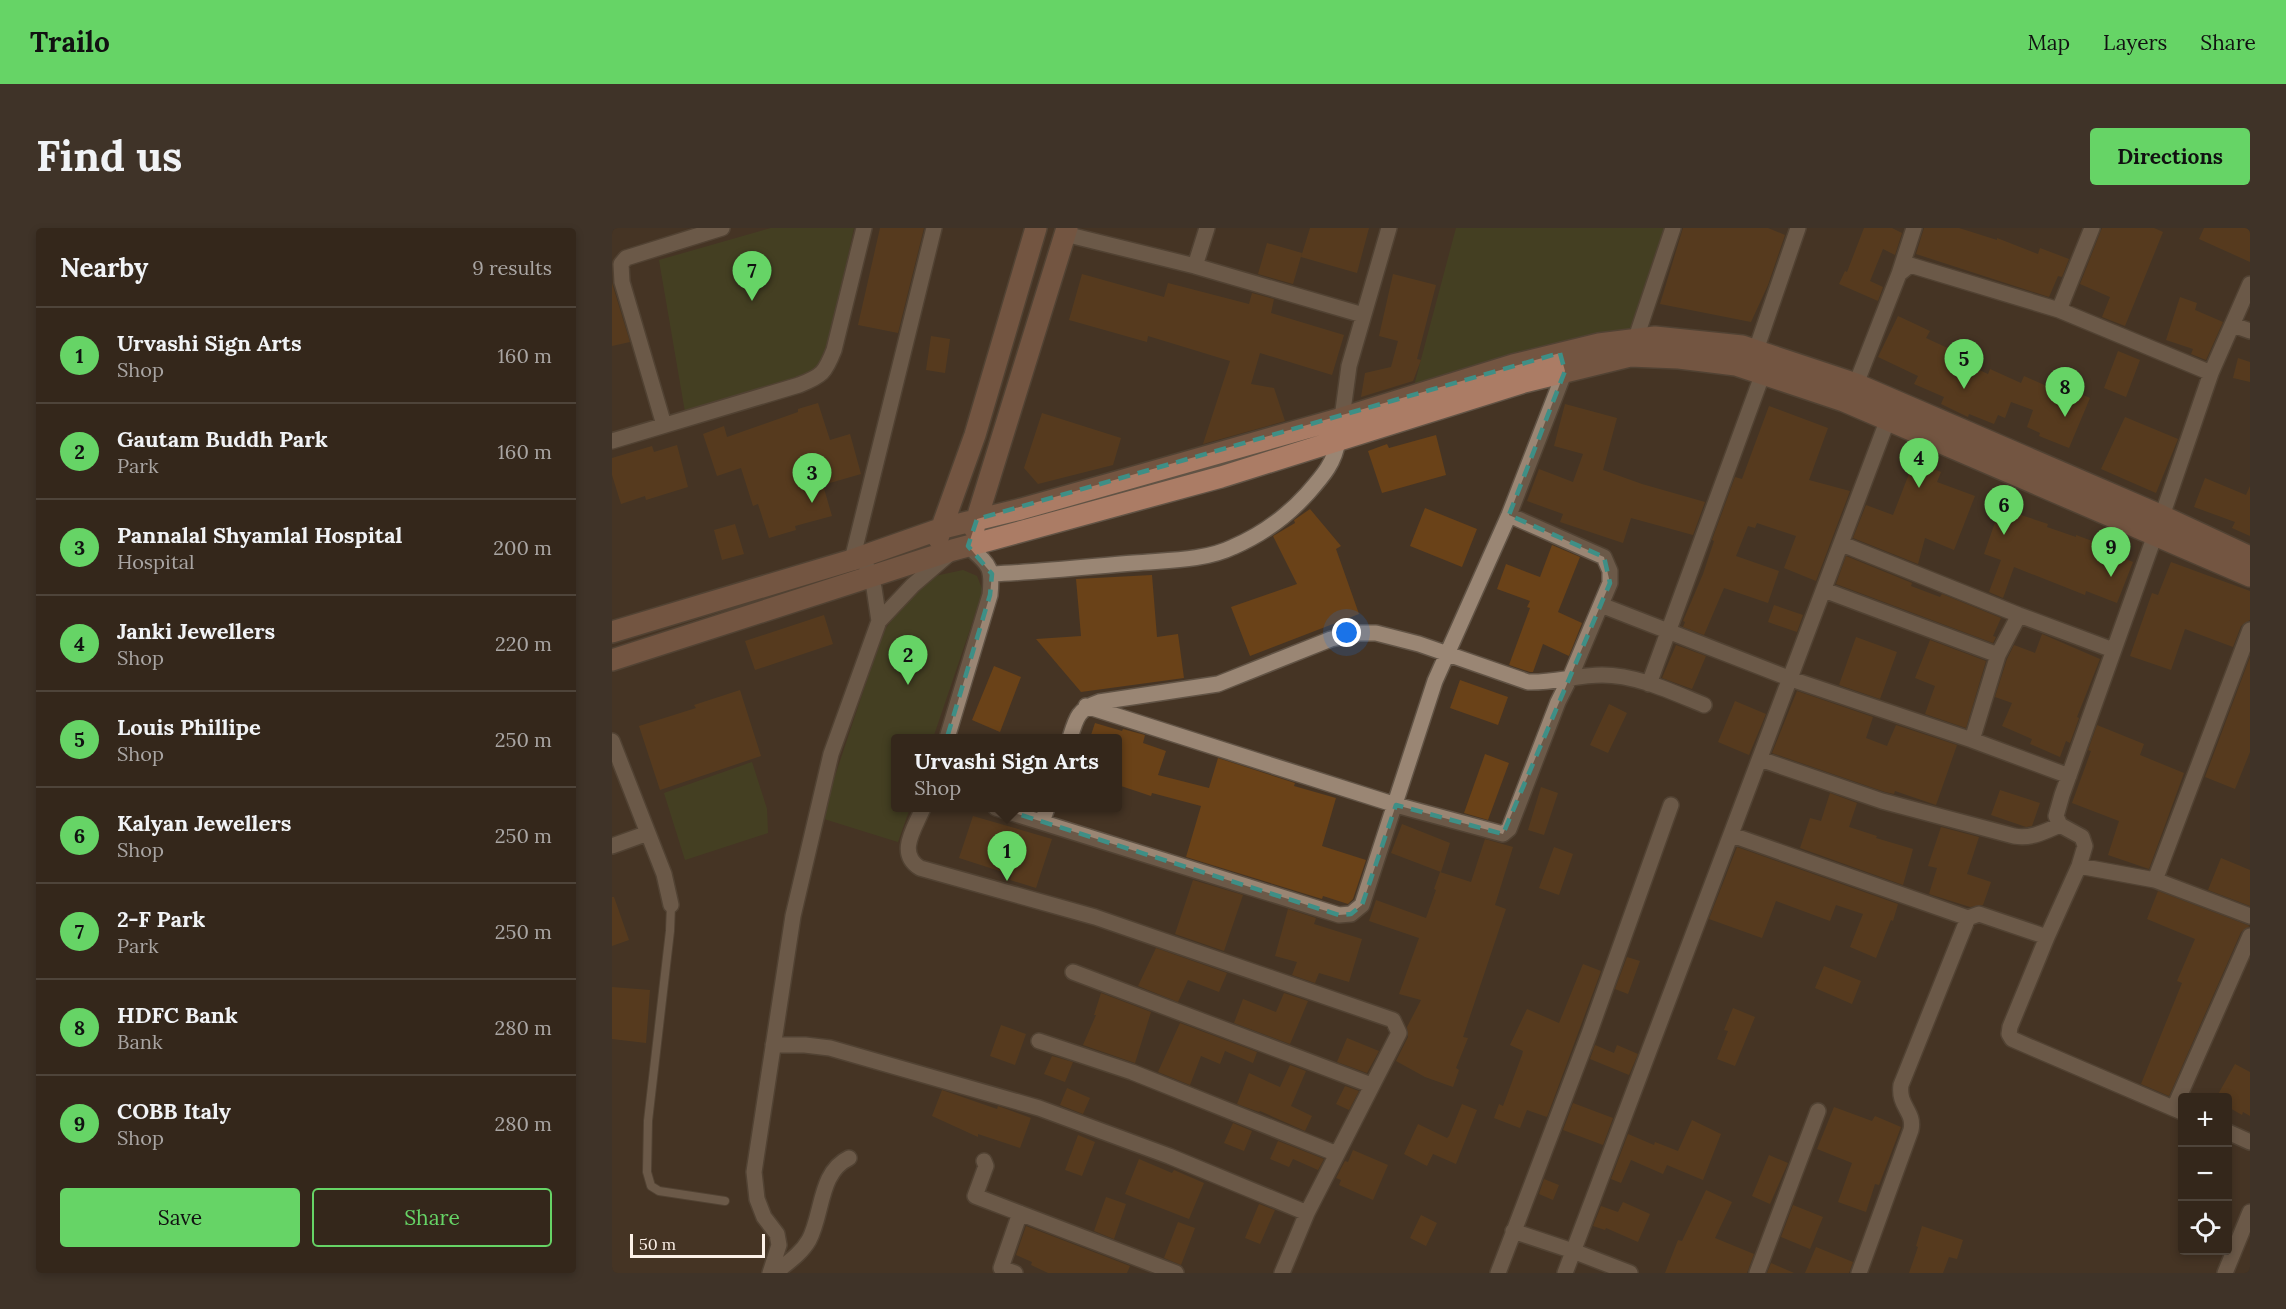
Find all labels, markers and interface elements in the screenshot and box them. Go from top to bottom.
text: Trailo [30,24,110,60]
text: Map [2027,29,2070,56]
text: Layers [2103,29,2167,56]
text: Share [2200,29,2256,56]
button: Directions [2090,128,2250,185]
text: Find us [36,129,182,183]
text: Nearby [60,251,148,284]
pin: 7 [732,251,772,301]
text: 9 results [472,255,552,280]
text: Urvashi Sign Arts [117,329,302,357]
pin: 5 [1944,340,1984,389]
text: 1 [75,343,84,368]
text: 160 m [498,343,552,368]
text: Shop [117,357,164,382]
pin: 8 [2046,368,2084,417]
text: Gautam Buddh Park [117,425,328,453]
pin: 4 [1900,438,1938,488]
text: 2 [74,439,85,464]
text: 160 m [498,439,552,464]
text: Park [117,453,159,478]
pin: 3 [792,454,832,503]
pin: 6 [1984,486,2024,535]
text: Pannalal Shyamlal Hospital [117,521,402,549]
pin: 9 [2092,528,2130,577]
text: 3 [74,535,85,560]
text: 200 m [493,535,552,560]
text: Hospital [117,549,195,574]
text: Janki Jewellers [117,617,275,645]
your location [1332,618,1361,647]
text: 4 [74,631,85,656]
text: 220 m [495,631,552,656]
pin: 2 [888,636,928,685]
text: Shop [117,645,164,670]
text: Louis Phillipe [117,713,261,741]
text: 5 [74,727,85,752]
text: 250 m [495,727,552,752]
popup [891,734,1122,812]
text: Shop [117,741,164,766]
text: Urvashi Sign Arts [914,747,1099,775]
text: Shop [914,775,961,800]
text: Kalyan Jewellers [117,809,291,837]
text: 6 [74,823,85,848]
text: 250 m [495,823,552,848]
pin: 1 [988,832,1026,881]
text: Shop [117,837,164,862]
text: 2-F Park [117,905,205,933]
text: 7 [75,919,84,944]
text: 250 m [495,919,552,944]
text: Park [117,933,159,958]
text: HDFC Bank [117,1001,238,1029]
text: 8 [74,1015,85,1040]
text: 280 m [494,1015,552,1040]
text: Bank [117,1029,163,1054]
map controls [2178,1093,2232,1255]
button: + [2178,1093,2232,1147]
text: COBB Italy [117,1097,231,1125]
text: 9 [74,1111,85,1136]
text: 280 m [494,1111,552,1136]
text: Shop [117,1125,164,1150]
button: − [2178,1147,2232,1201]
button: Save [60,1188,300,1247]
button: Share [312,1188,552,1247]
button: locate [2178,1201,2232,1255]
scale bar [630,1231,765,1258]
text: 50 m [639,1234,676,1254]

